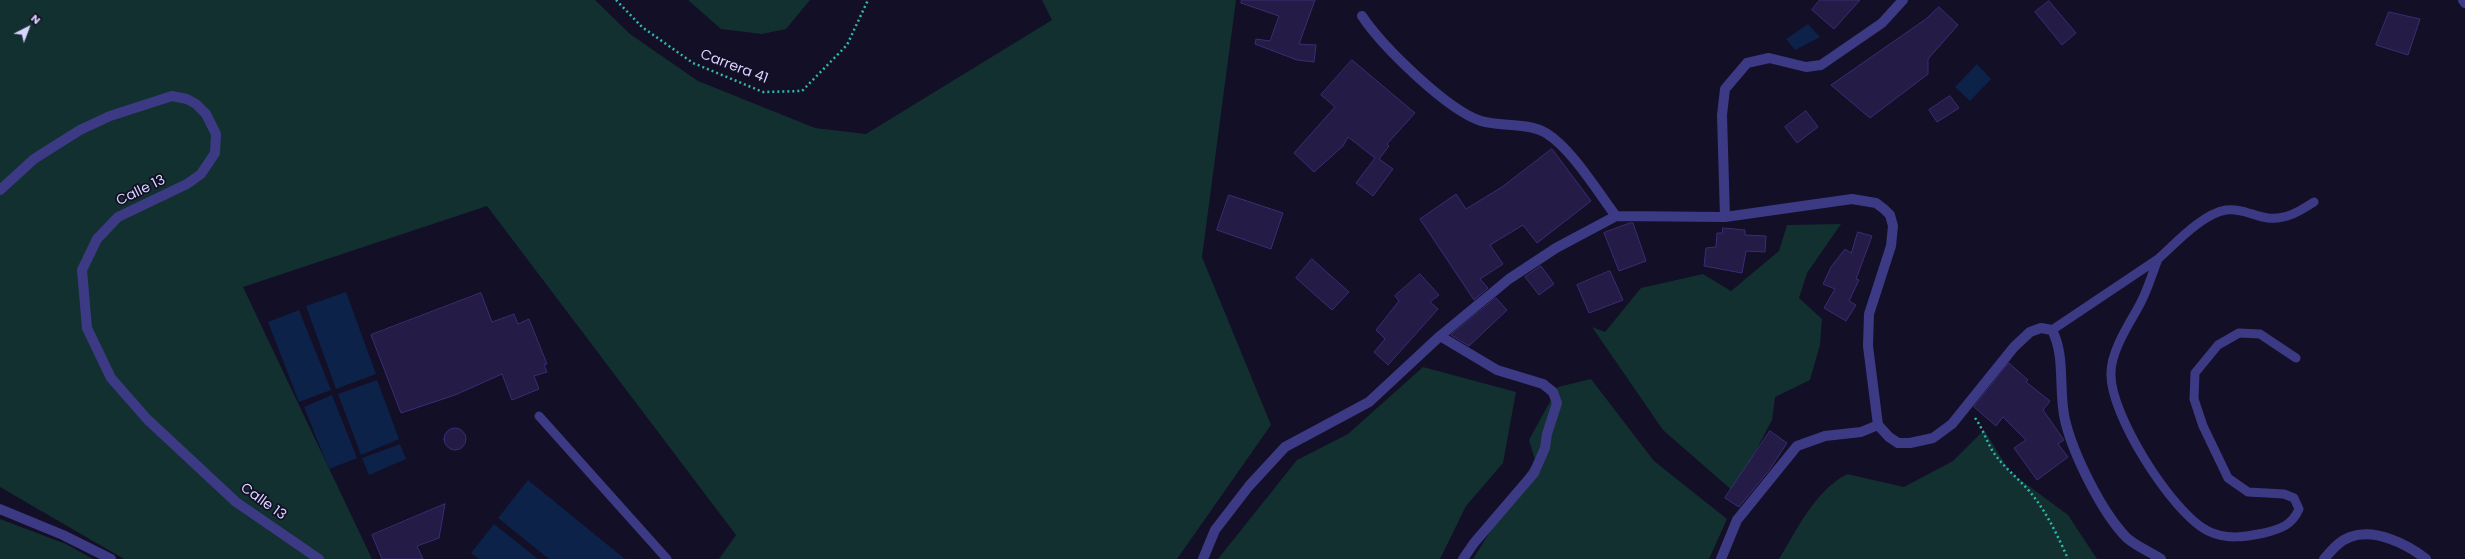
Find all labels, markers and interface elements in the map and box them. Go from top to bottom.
north arrow [8,8,48,48]
text: N [28,10,44,28]
street label: Carrera 41 [698,46,770,88]
street label: Calle 13 [114,172,168,210]
street label: Calle 13 [237,480,289,524]

